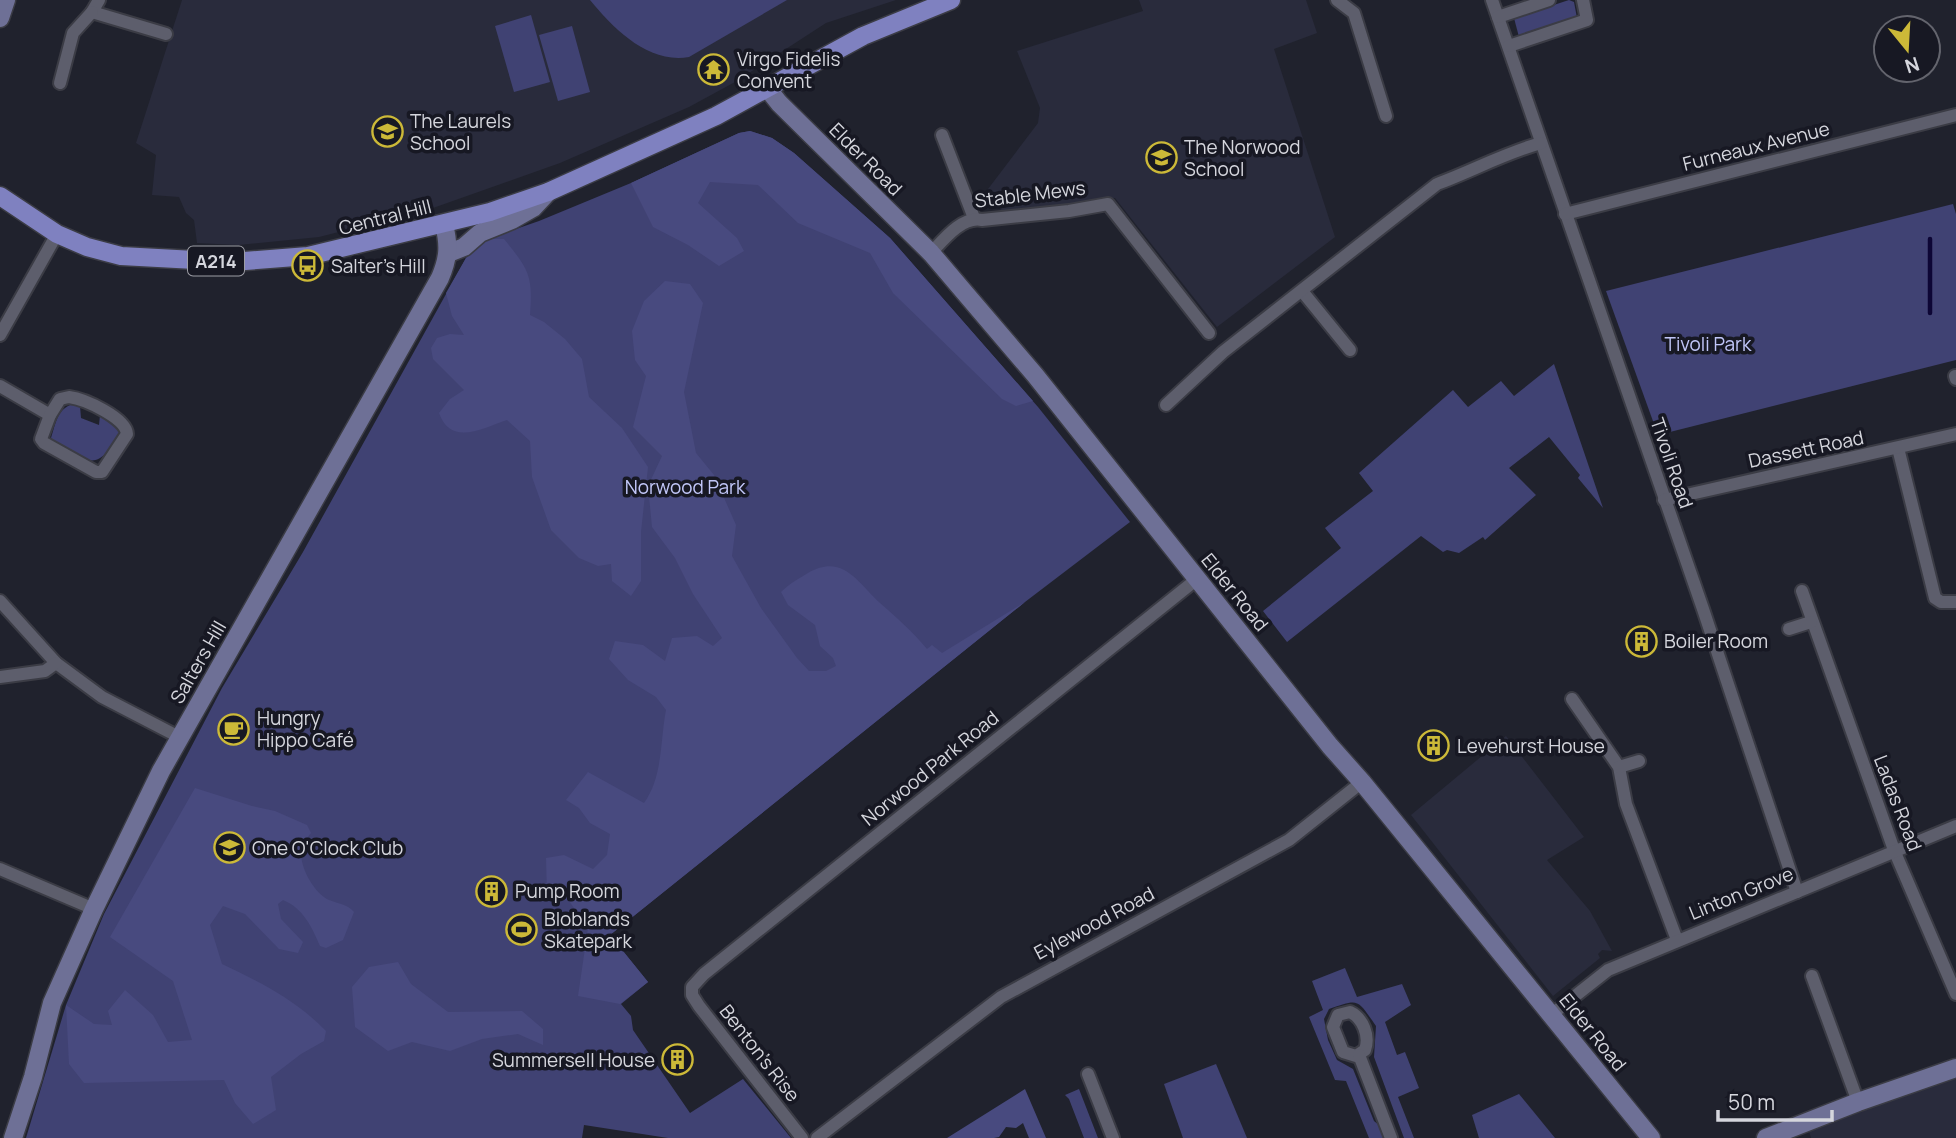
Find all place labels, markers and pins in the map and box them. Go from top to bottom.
place label: Virgo Fidelis Convent [737,46,841,94]
temple icon: Virgo Fidelis Convent [697,53,731,87]
place label: The Laurels School [410,108,511,156]
school or university icon: The Laurels School [370,115,404,149]
place label: The Norwood School [1184,134,1301,182]
school or university icon: The Norwood School [1144,141,1178,175]
bus stop icon: Salter's Hill [291,249,325,283]
place label: Salter's Hill [331,253,426,279]
building icon: Boiler Room [1624,624,1658,658]
place label: Boiler Room [1664,628,1768,654]
place label: Hungry Hippo Café [257,705,354,753]
cafe icon: Hungry Hippo Café [217,712,251,746]
building icon: Levehurst House [1417,729,1451,763]
place label: Levehurst House [1457,733,1605,759]
school or university icon: One O'Clock Club [212,831,246,865]
place label: One O'Clock Club [252,835,403,861]
building icon: Pump Room [475,874,509,908]
place label: Pump Room [515,878,620,904]
place label: Bloblands Skatepark [544,906,632,954]
sports icon: Bloblands Skatepark [504,913,538,947]
building icon: Summersell House [661,1043,695,1077]
place label: Summersell House [492,1047,655,1073]

